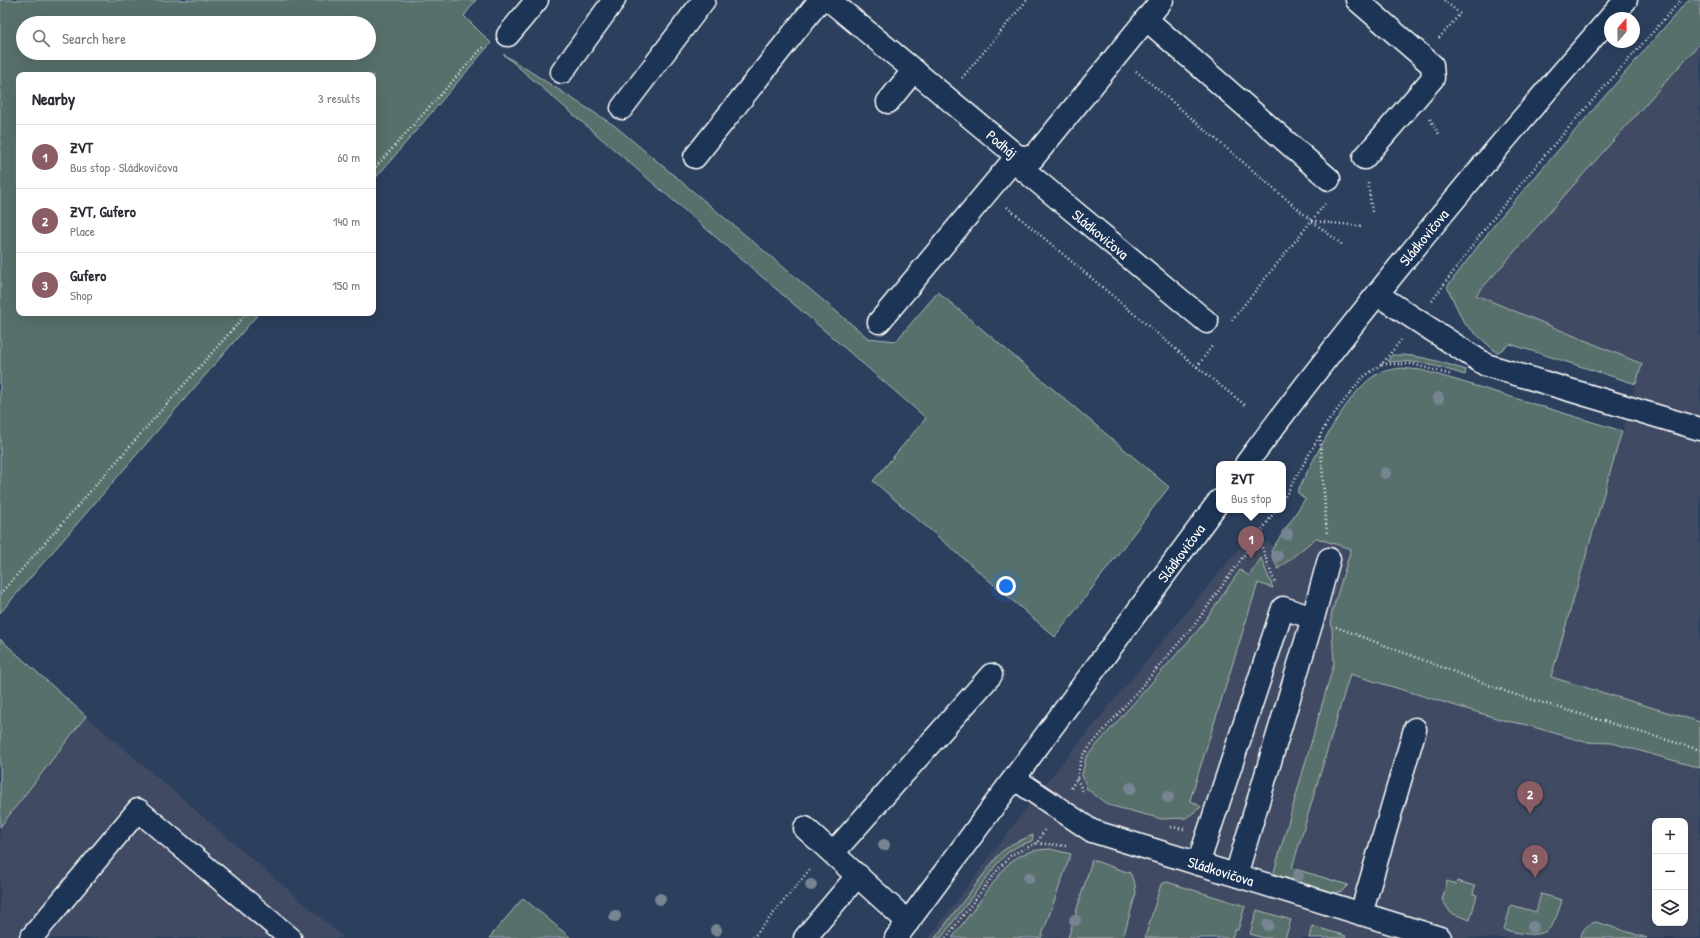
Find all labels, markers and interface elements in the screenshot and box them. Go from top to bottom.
north arrow [1604,12,1640,48]
search box [16,16,376,60]
icon: search [30,27,52,49]
text: Search here [62,28,126,49]
text: Nearby [32,87,75,110]
text: 3 results [318,89,360,107]
street label: Podháj [982,124,1022,163]
text: ZVT [70,137,93,158]
text: 1 [43,148,47,166]
text: 60 m [337,148,360,166]
text: Bus stop · Sládkovičova [70,158,178,176]
text: ZVT, Gufero [70,201,136,222]
street label: Sládkovičova [1068,204,1134,264]
street label: Sládkovičova [1394,204,1453,270]
text: 2 [42,212,48,230]
text: 140 m [333,212,360,230]
text: Place [70,222,95,240]
text: Gufero [70,265,106,286]
text: 3 [42,276,48,294]
text: 150 m [332,276,360,294]
text: Shop [70,286,92,304]
popup [1216,461,1286,513]
text: ZVT [1231,468,1254,489]
text: Bus stop [1231,489,1271,507]
street label: Sládkovičova [1152,519,1209,586]
pin: 1 [1238,526,1264,559]
your location [996,576,1016,596]
pin: 2 [1517,781,1543,814]
map controls [1652,818,1688,926]
button: + [1652,818,1688,854]
pin: 3 [1522,845,1548,878]
street label: Sládkovičova [1185,851,1257,891]
button: − [1652,854,1688,890]
button: layers [1652,890,1688,926]

